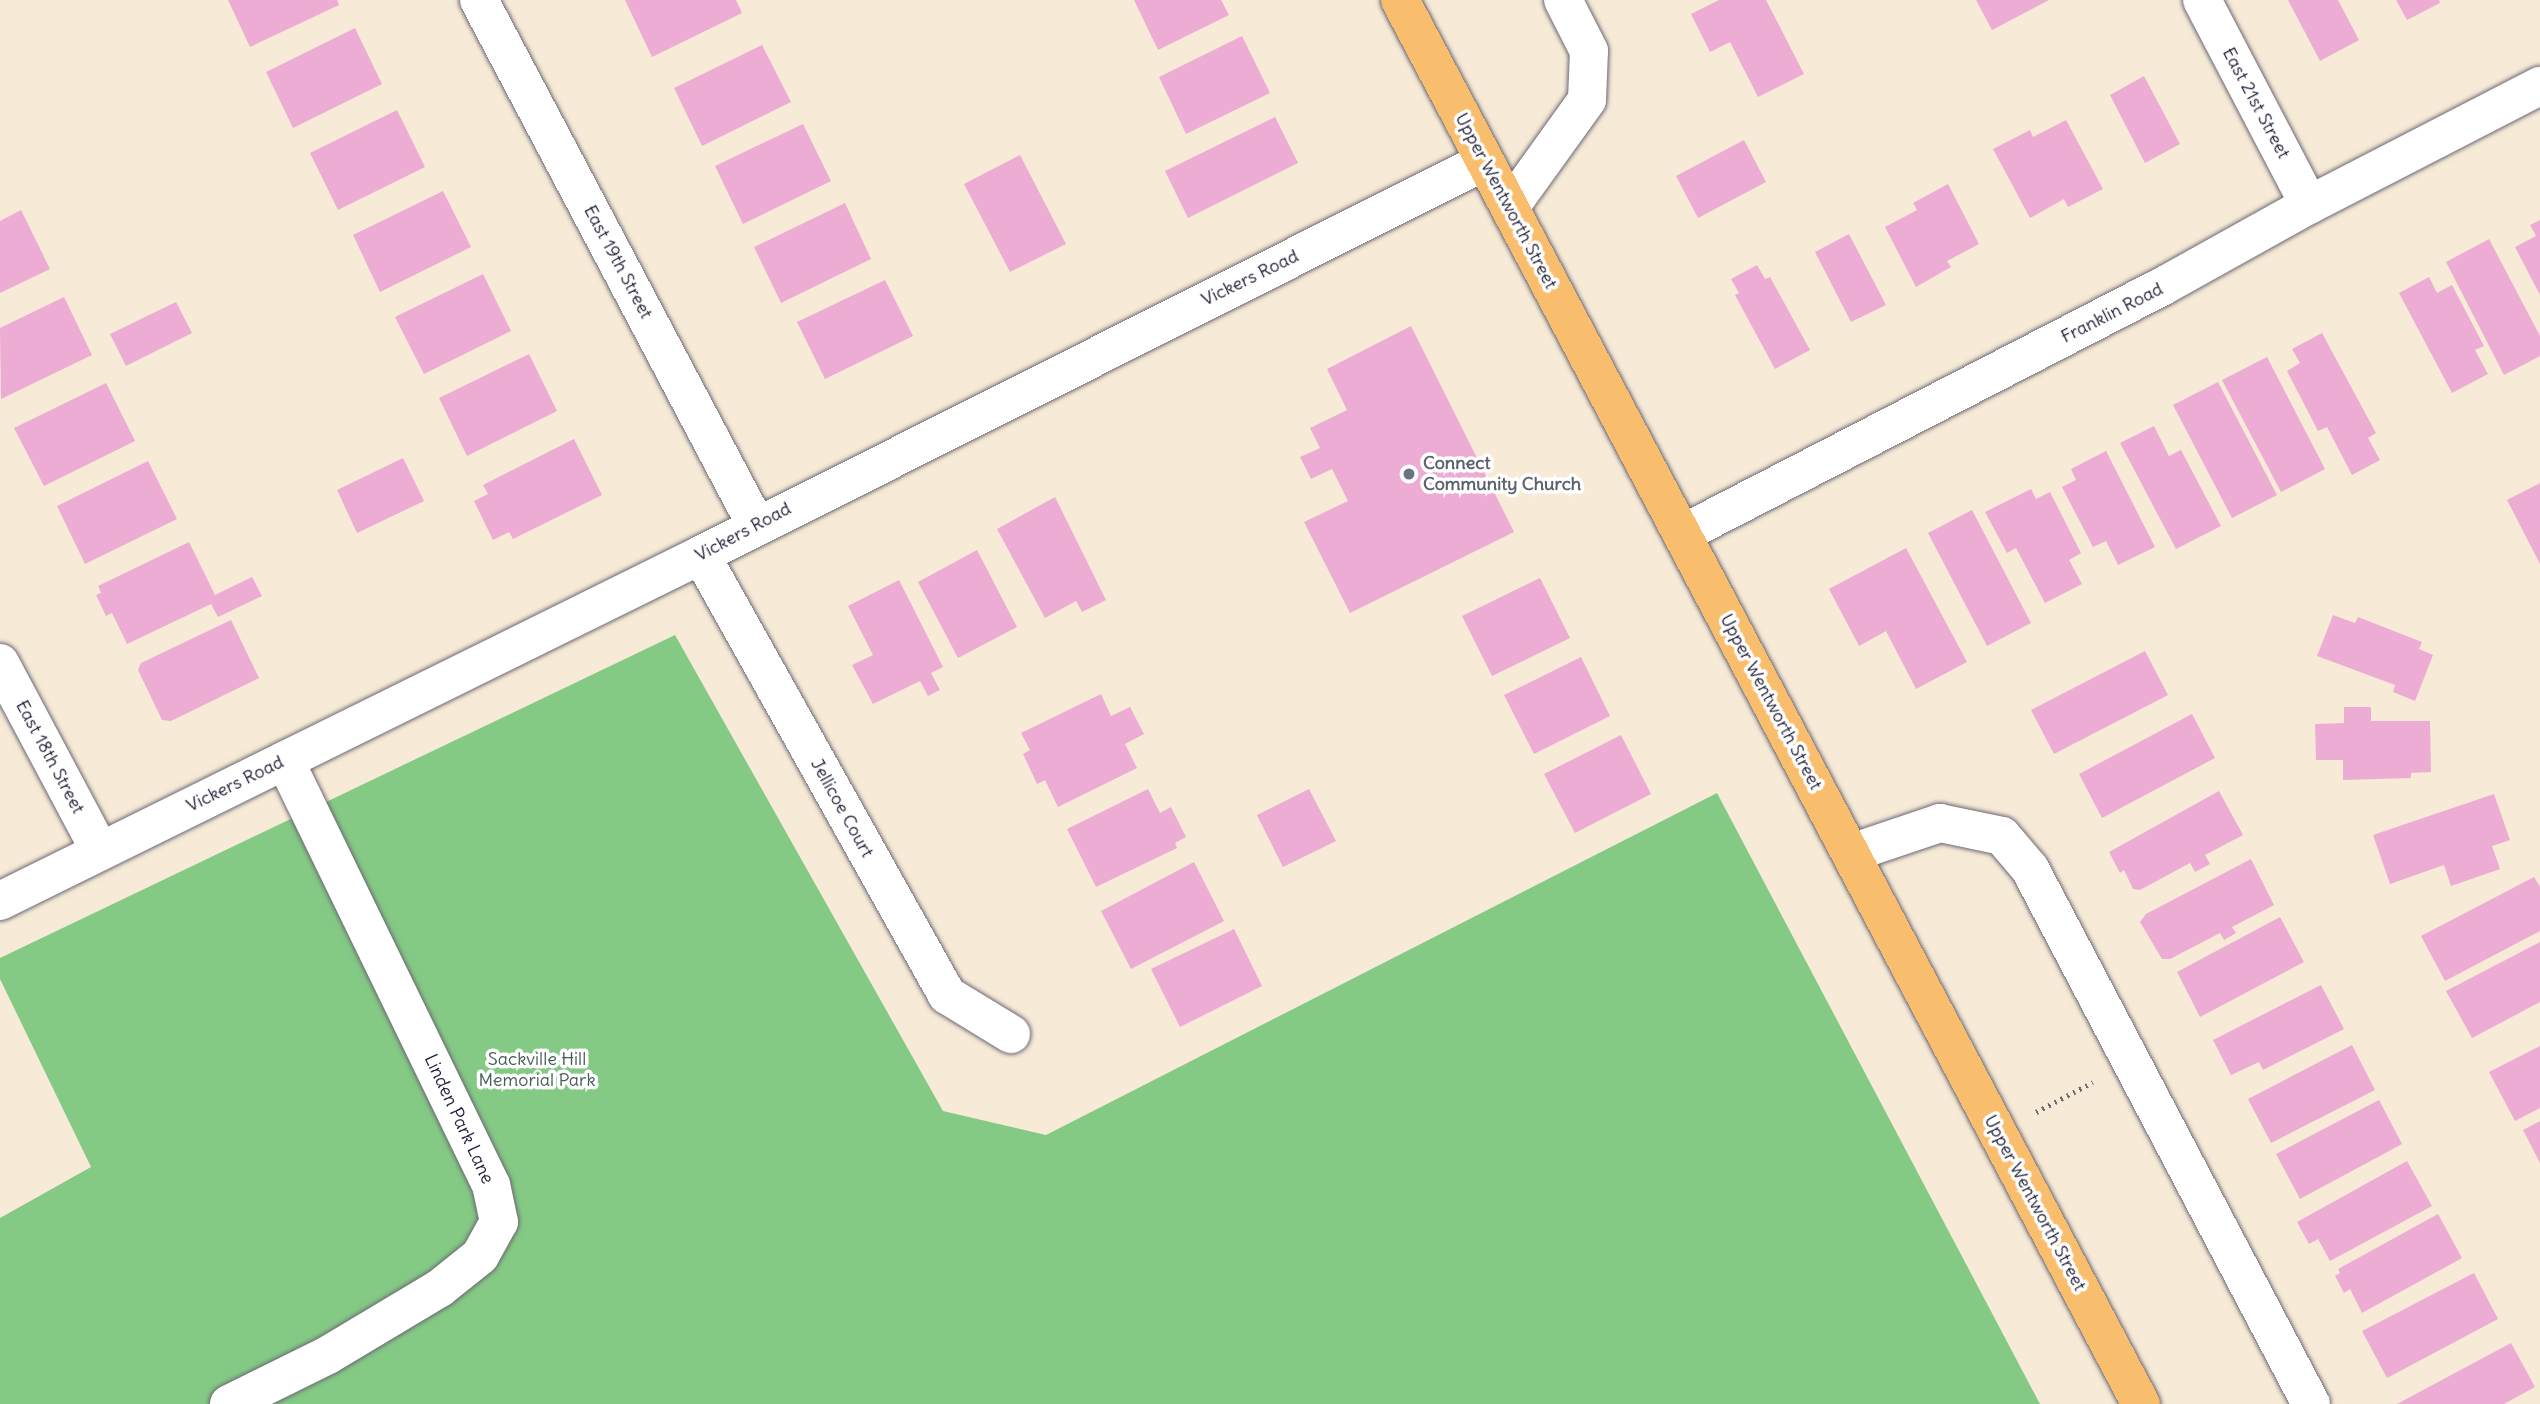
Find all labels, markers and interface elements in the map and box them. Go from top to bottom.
street label: East 21st Street [2218,44,2294,162]
street label: Upper Wentworth Street [1450,109,1562,293]
street label: East 19th Street [579,202,657,322]
street label: Vickers Road [1198,245,1302,311]
street label: Franklin Road [2057,278,2167,348]
place label: Connect Community Church [1423,453,1581,496]
marker: Connect Community Church [1401,466,1417,482]
street label: Vickers Road [691,498,795,566]
street label: Upper Wentworth Street [1715,610,1827,794]
street label: East 18th Street [11,697,89,817]
street label: Vickers Road [183,751,287,817]
street label: Jellicoe Court [806,755,878,861]
park label: Sackville Hill Memorial Park [478,1049,596,1092]
street label: Linden Park Lane [419,1051,499,1187]
street label: Upper Wentworth Street [1979,1111,2091,1295]

